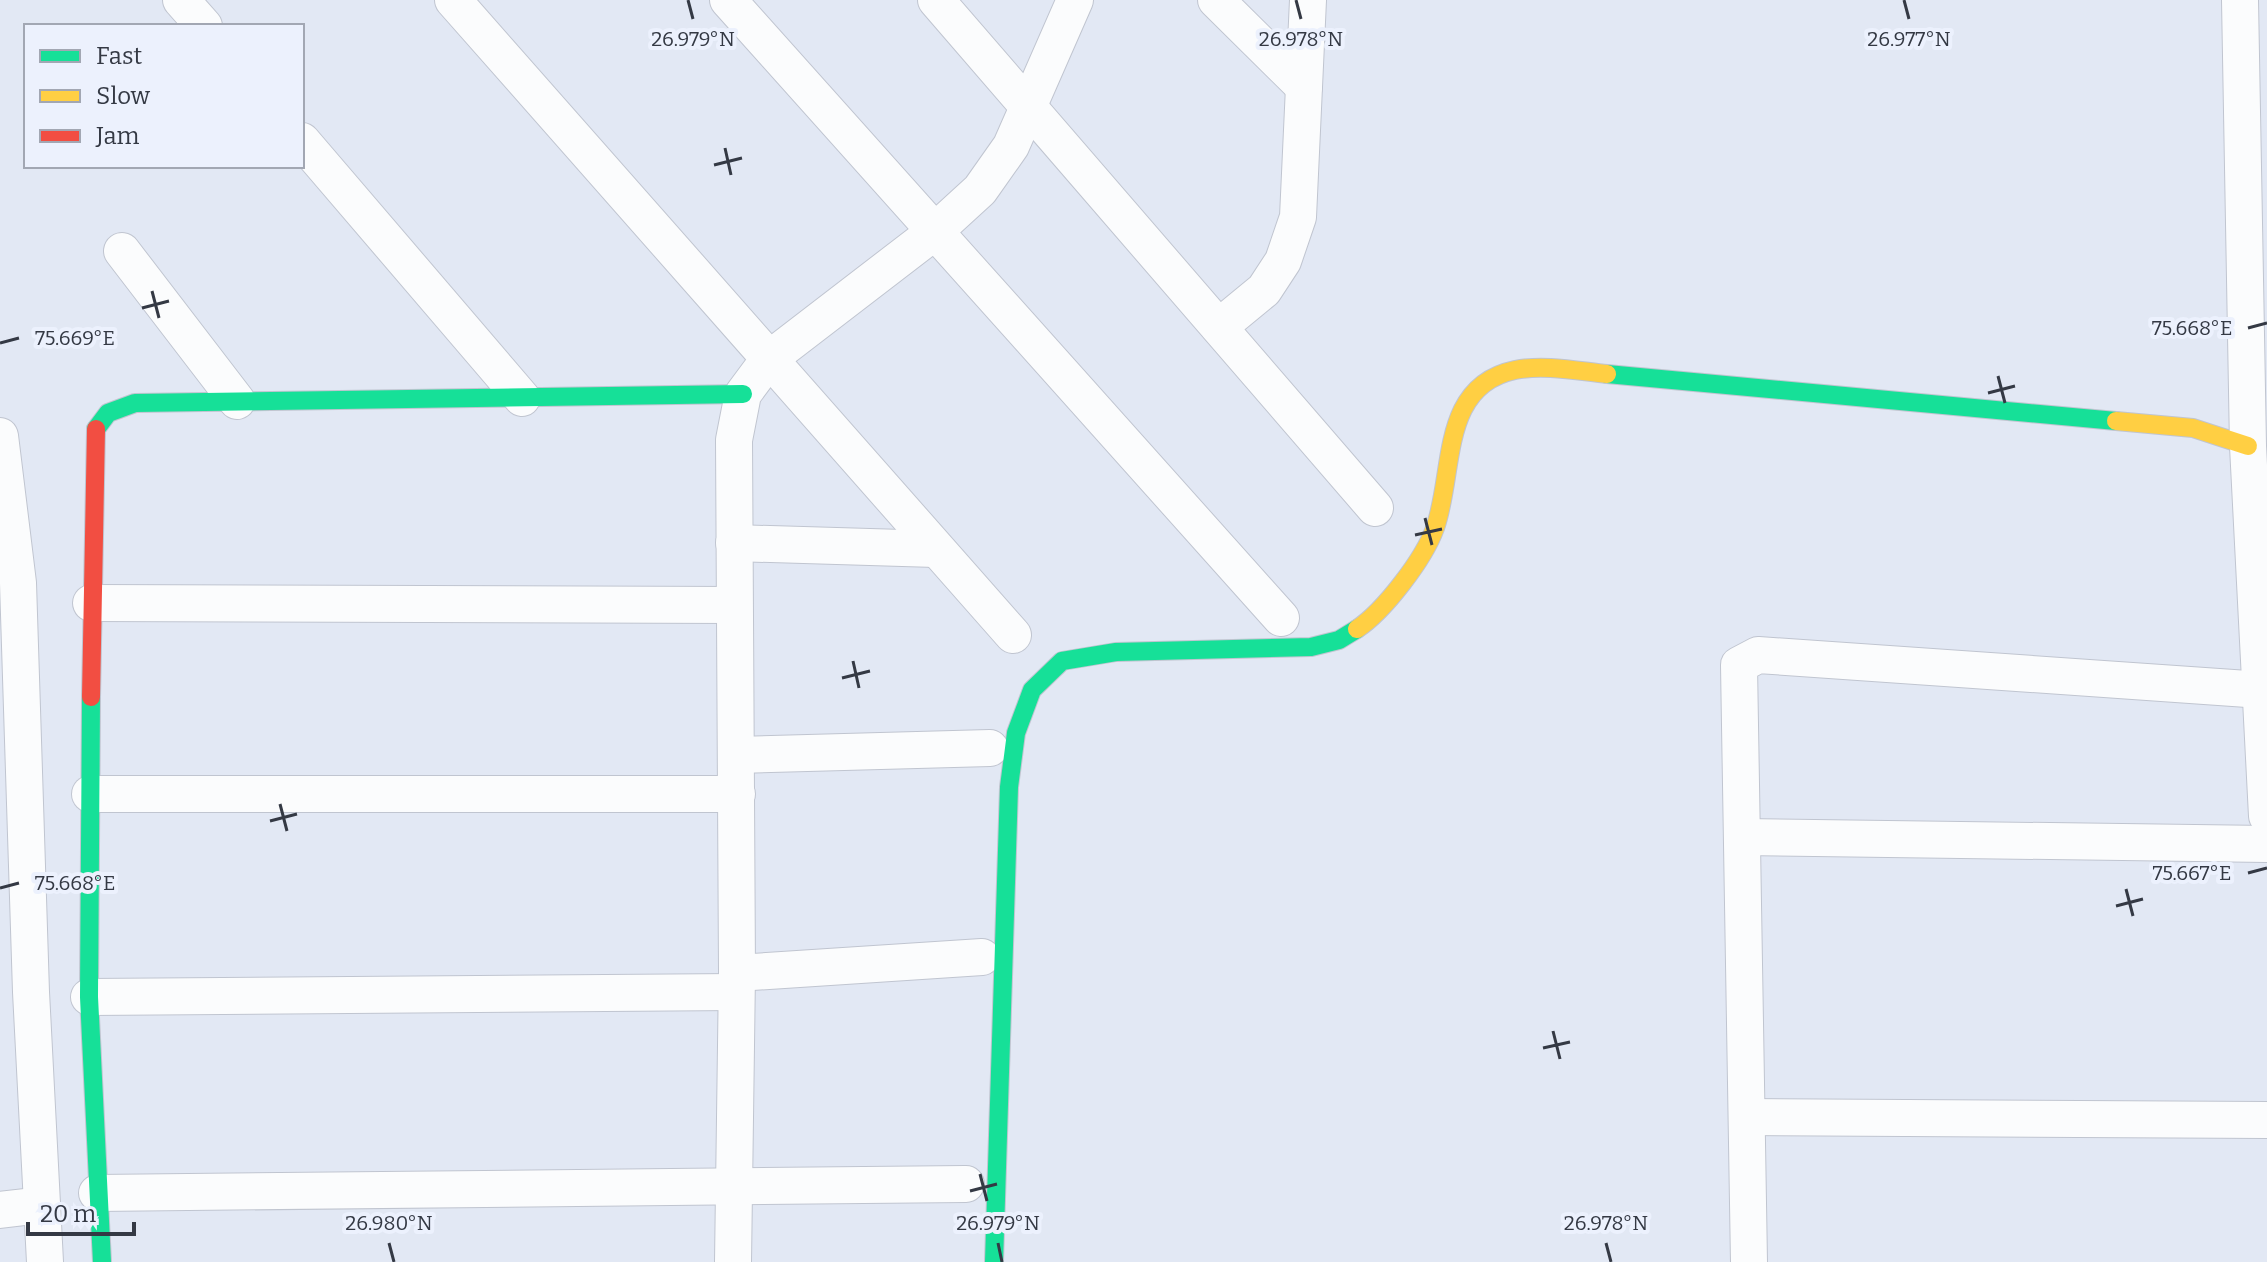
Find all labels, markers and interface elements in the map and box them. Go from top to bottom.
legend [24,24,304,168]
text: 26.979°N [651,27,735,51]
text: 26.978°N [1259,27,1343,51]
text: 26.977°N [1867,27,1951,51]
text: Fast [96,42,142,70]
text: Slow [96,82,151,110]
text: Jam [95,122,140,150]
text: 75.668°E [2152,316,2232,340]
text: 75.669°E [35,326,115,350]
text: 75.667°E [2153,861,2231,885]
text: 75.668°E [35,871,115,895]
scale bar [28,1186,134,1236]
text: 20 m [40,1200,96,1228]
text: 26.980°N [345,1211,433,1235]
text: 26.979°N [956,1211,1040,1235]
text: 26.978°N [1564,1211,1648,1235]

